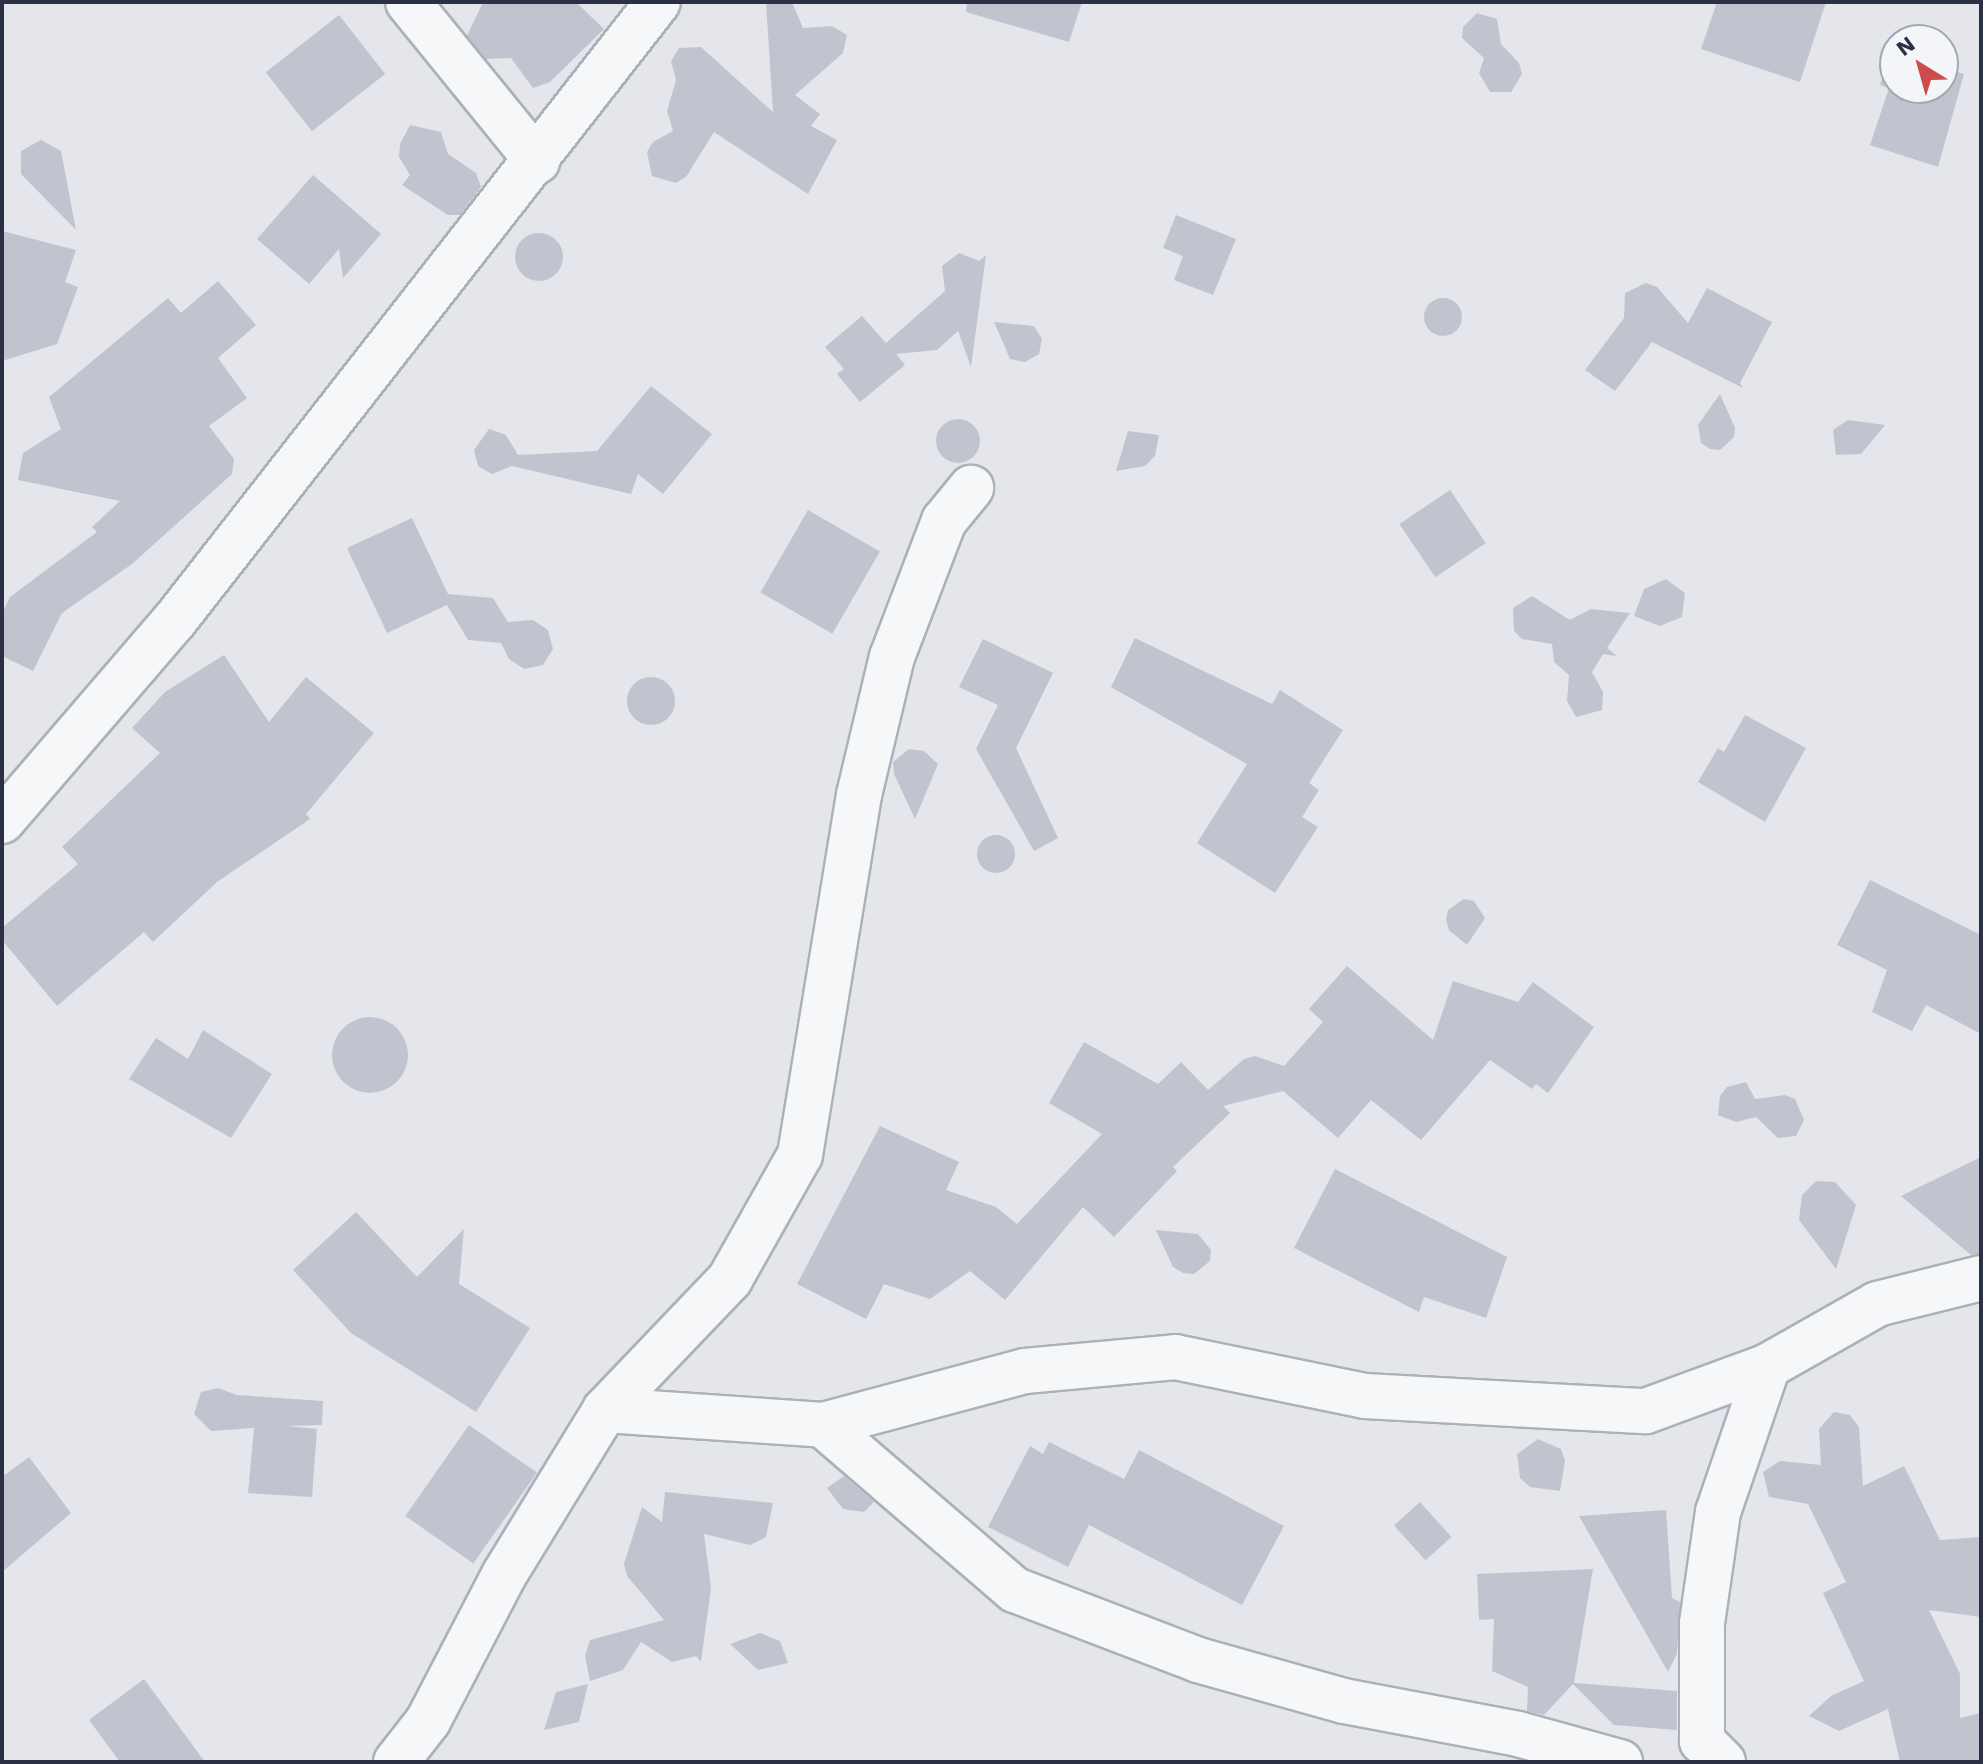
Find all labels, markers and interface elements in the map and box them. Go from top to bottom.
north arrow [1879,24,1959,104]
text: N [1891,31,1919,61]

